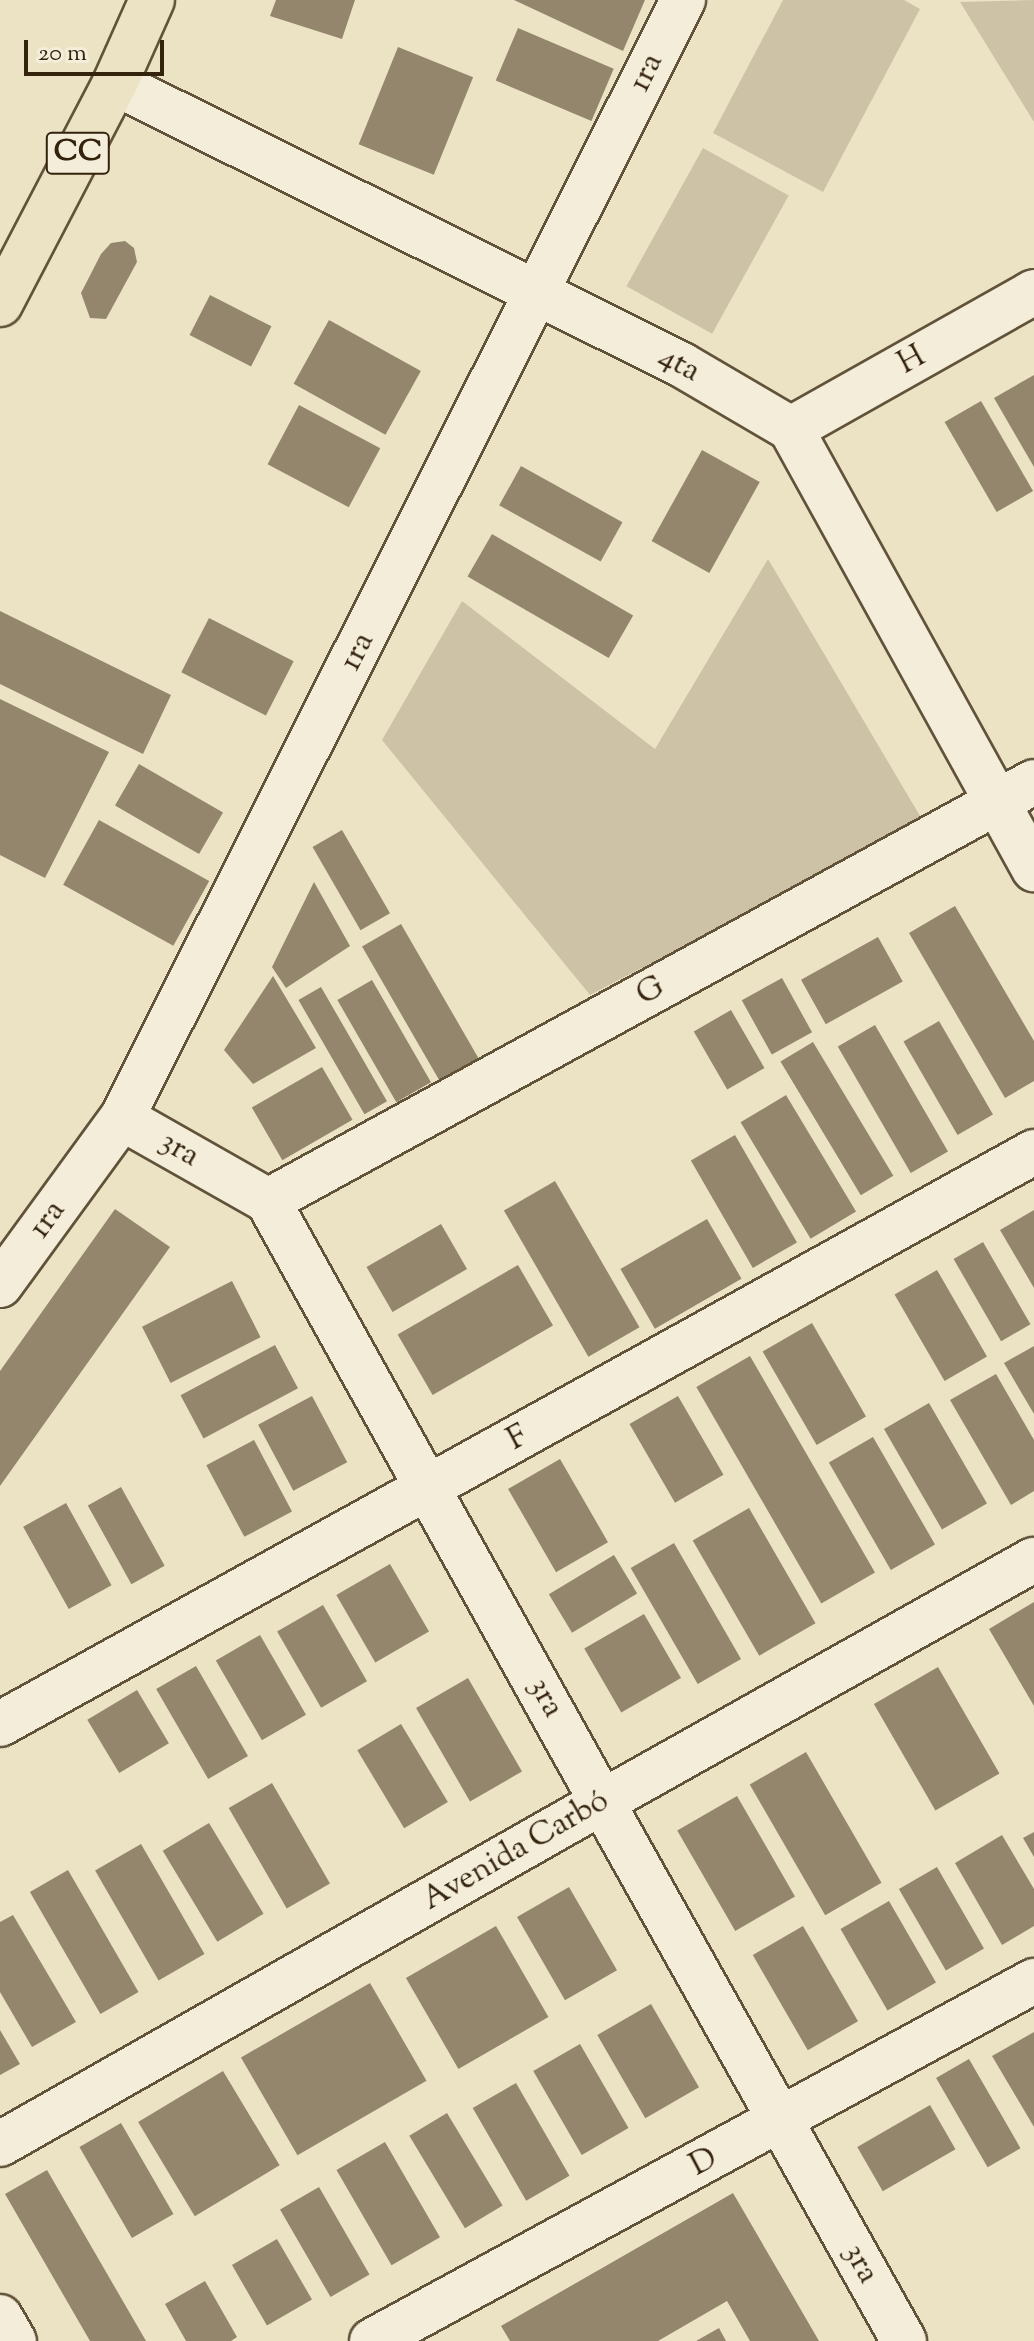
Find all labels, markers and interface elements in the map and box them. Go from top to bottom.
scale bar [28,24,168,74]
text: 20 m [38,37,87,71]
street label: 1ra [621,48,673,98]
road number: CC [44,127,112,179]
street label: 4ta [652,338,706,392]
street label: H [892,338,932,384]
street label: 1ra [332,627,384,677]
street label: G [630,969,672,1015]
street label: 3ra [152,1124,206,1176]
street label: 1ra [21,1193,75,1247]
street label: F [501,1418,535,1460]
street label: 3ra [519,1671,571,1725]
street label: Avenida Carbó [416,1782,616,1920]
street label: D [684,2140,724,2186]
street label: 3ra [834,2237,886,2291]

